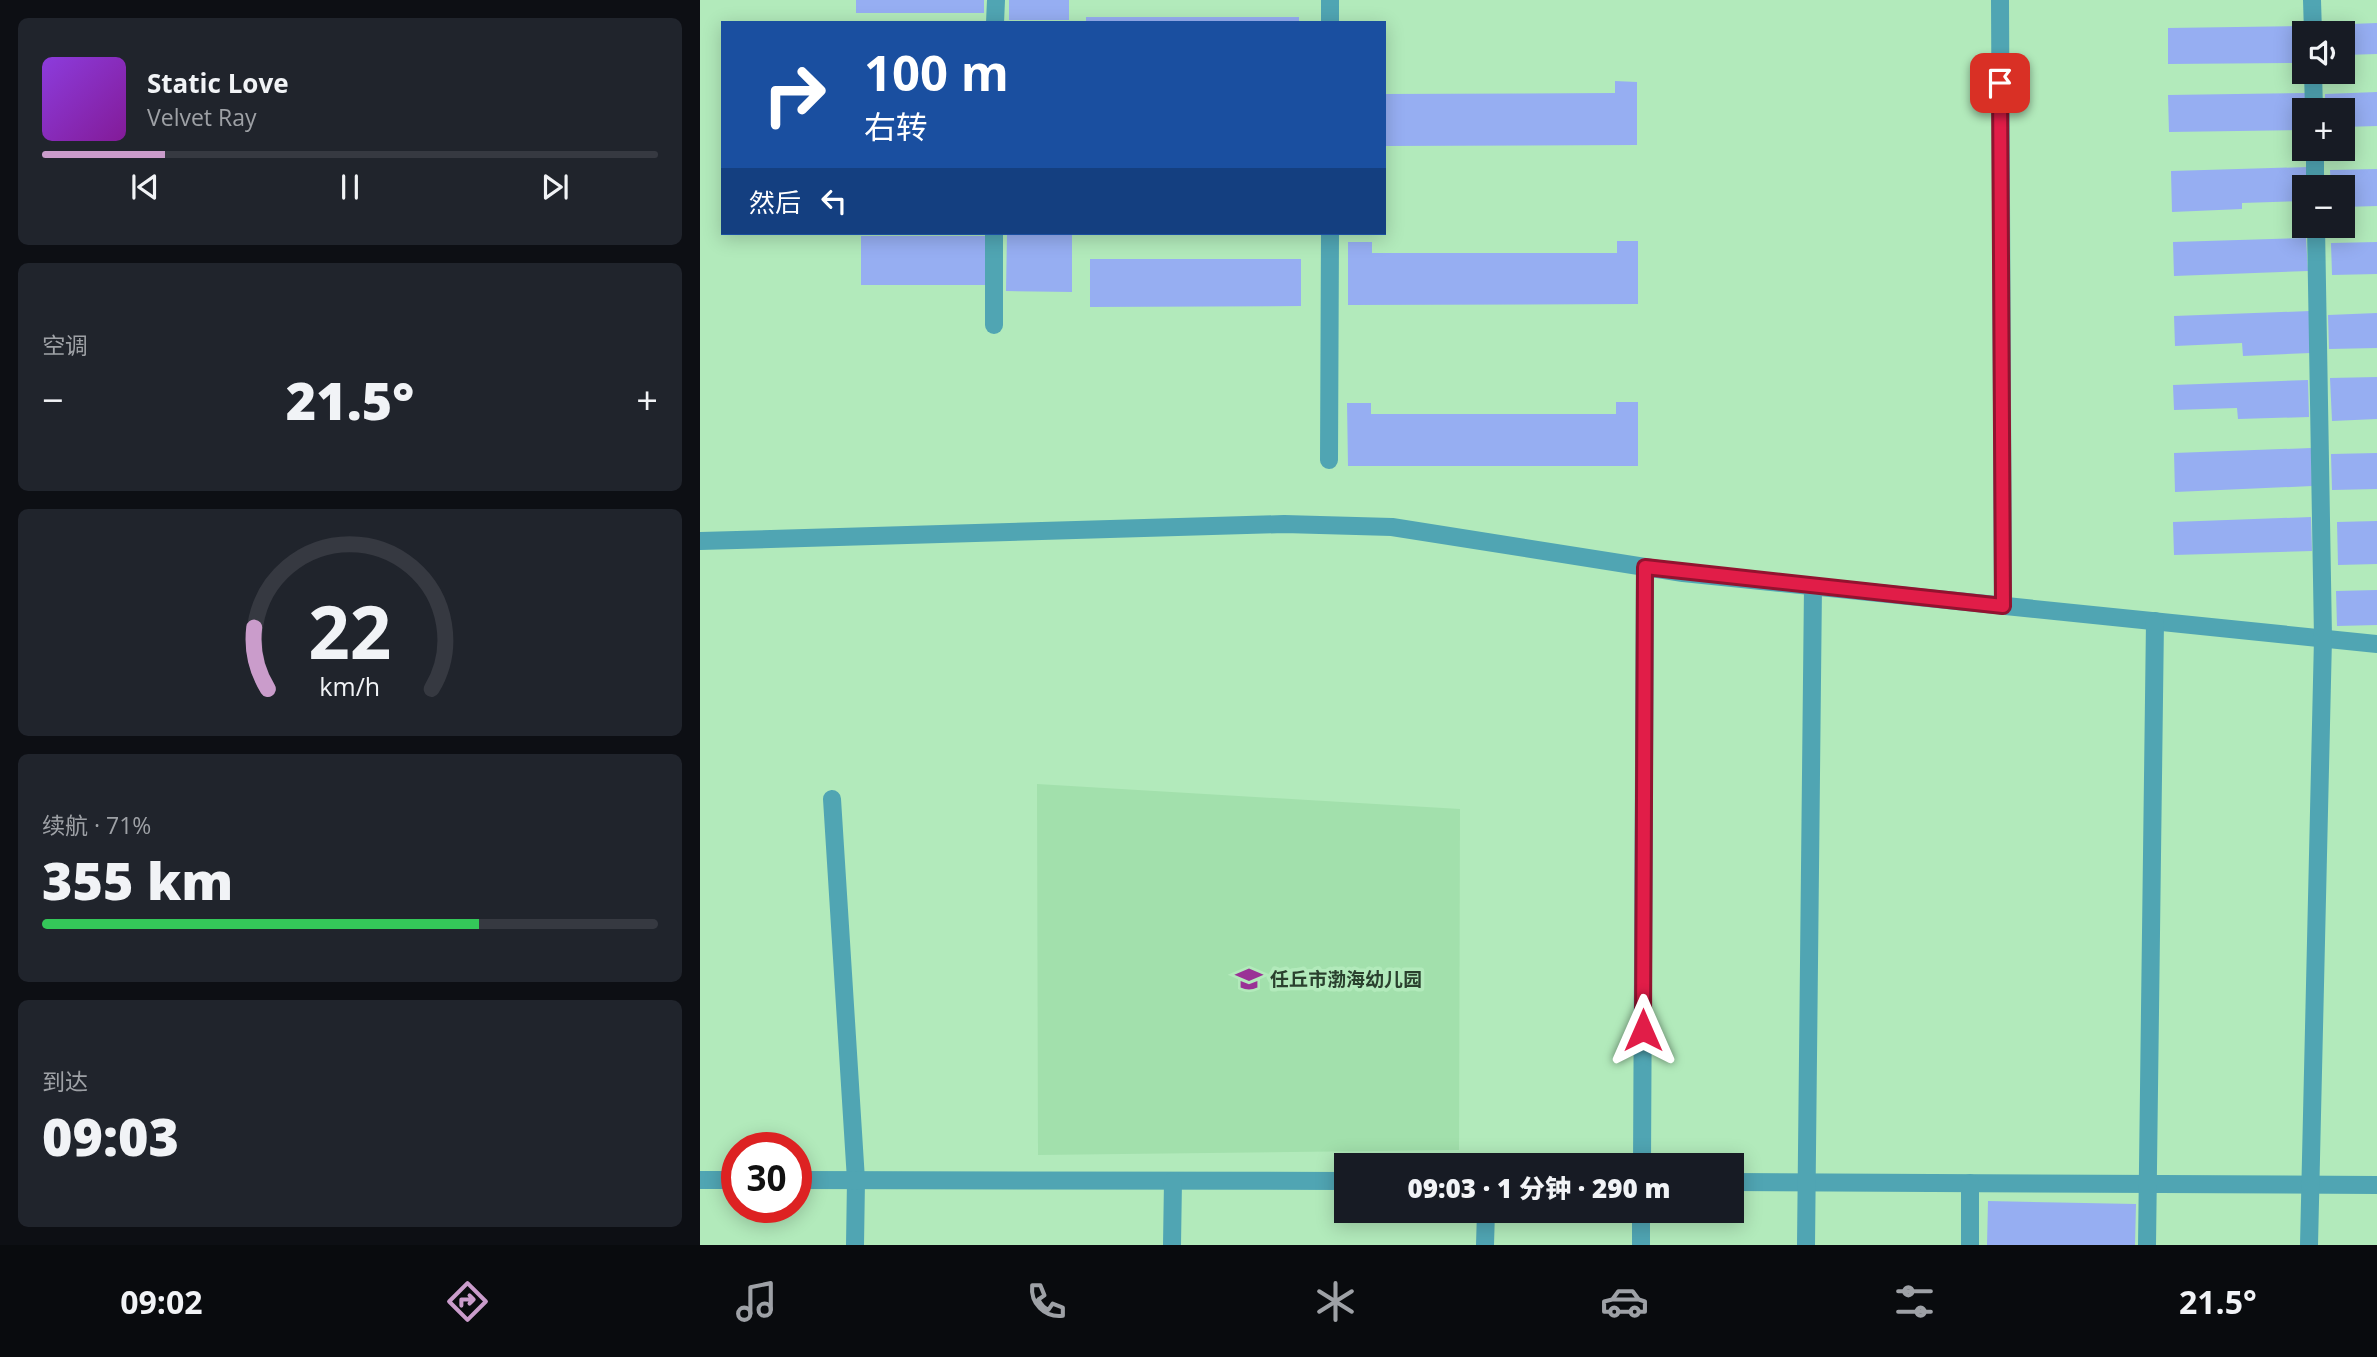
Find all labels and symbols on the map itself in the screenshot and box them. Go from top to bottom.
pin [1970,53,2030,113]
school or university icon: 任丘市渤海幼儿园 [1234,964,1264,994]
place label: 任丘市渤海幼儿园 [1270,966,1422,992]
position arrow [1606,993,1680,1067]
speed limit sign: 30 [721,1132,812,1223]

